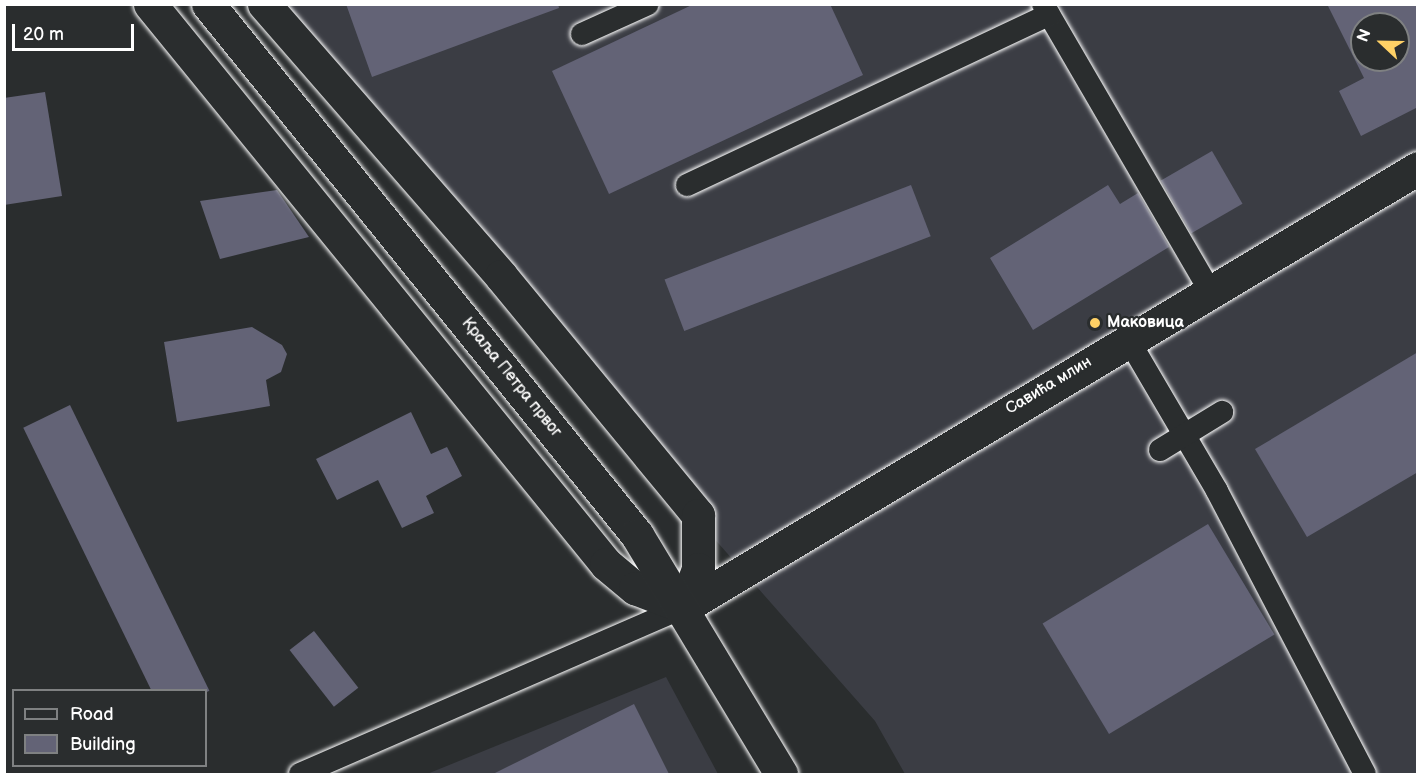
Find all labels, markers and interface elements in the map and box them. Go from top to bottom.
scale bar [15,12,136,50]
north arrow [1350,12,1410,72]
text: 20 m [23,24,64,45]
text: N [1354,27,1376,45]
place label: Маковица [1107,313,1184,333]
street label: Краља Петра првог [457,314,565,442]
marker: Маковица [1088,316,1102,330]
street label: Савића млин [1003,353,1095,419]
legend [12,689,207,767]
text: Road [70,704,114,725]
text: Building [70,734,136,755]

